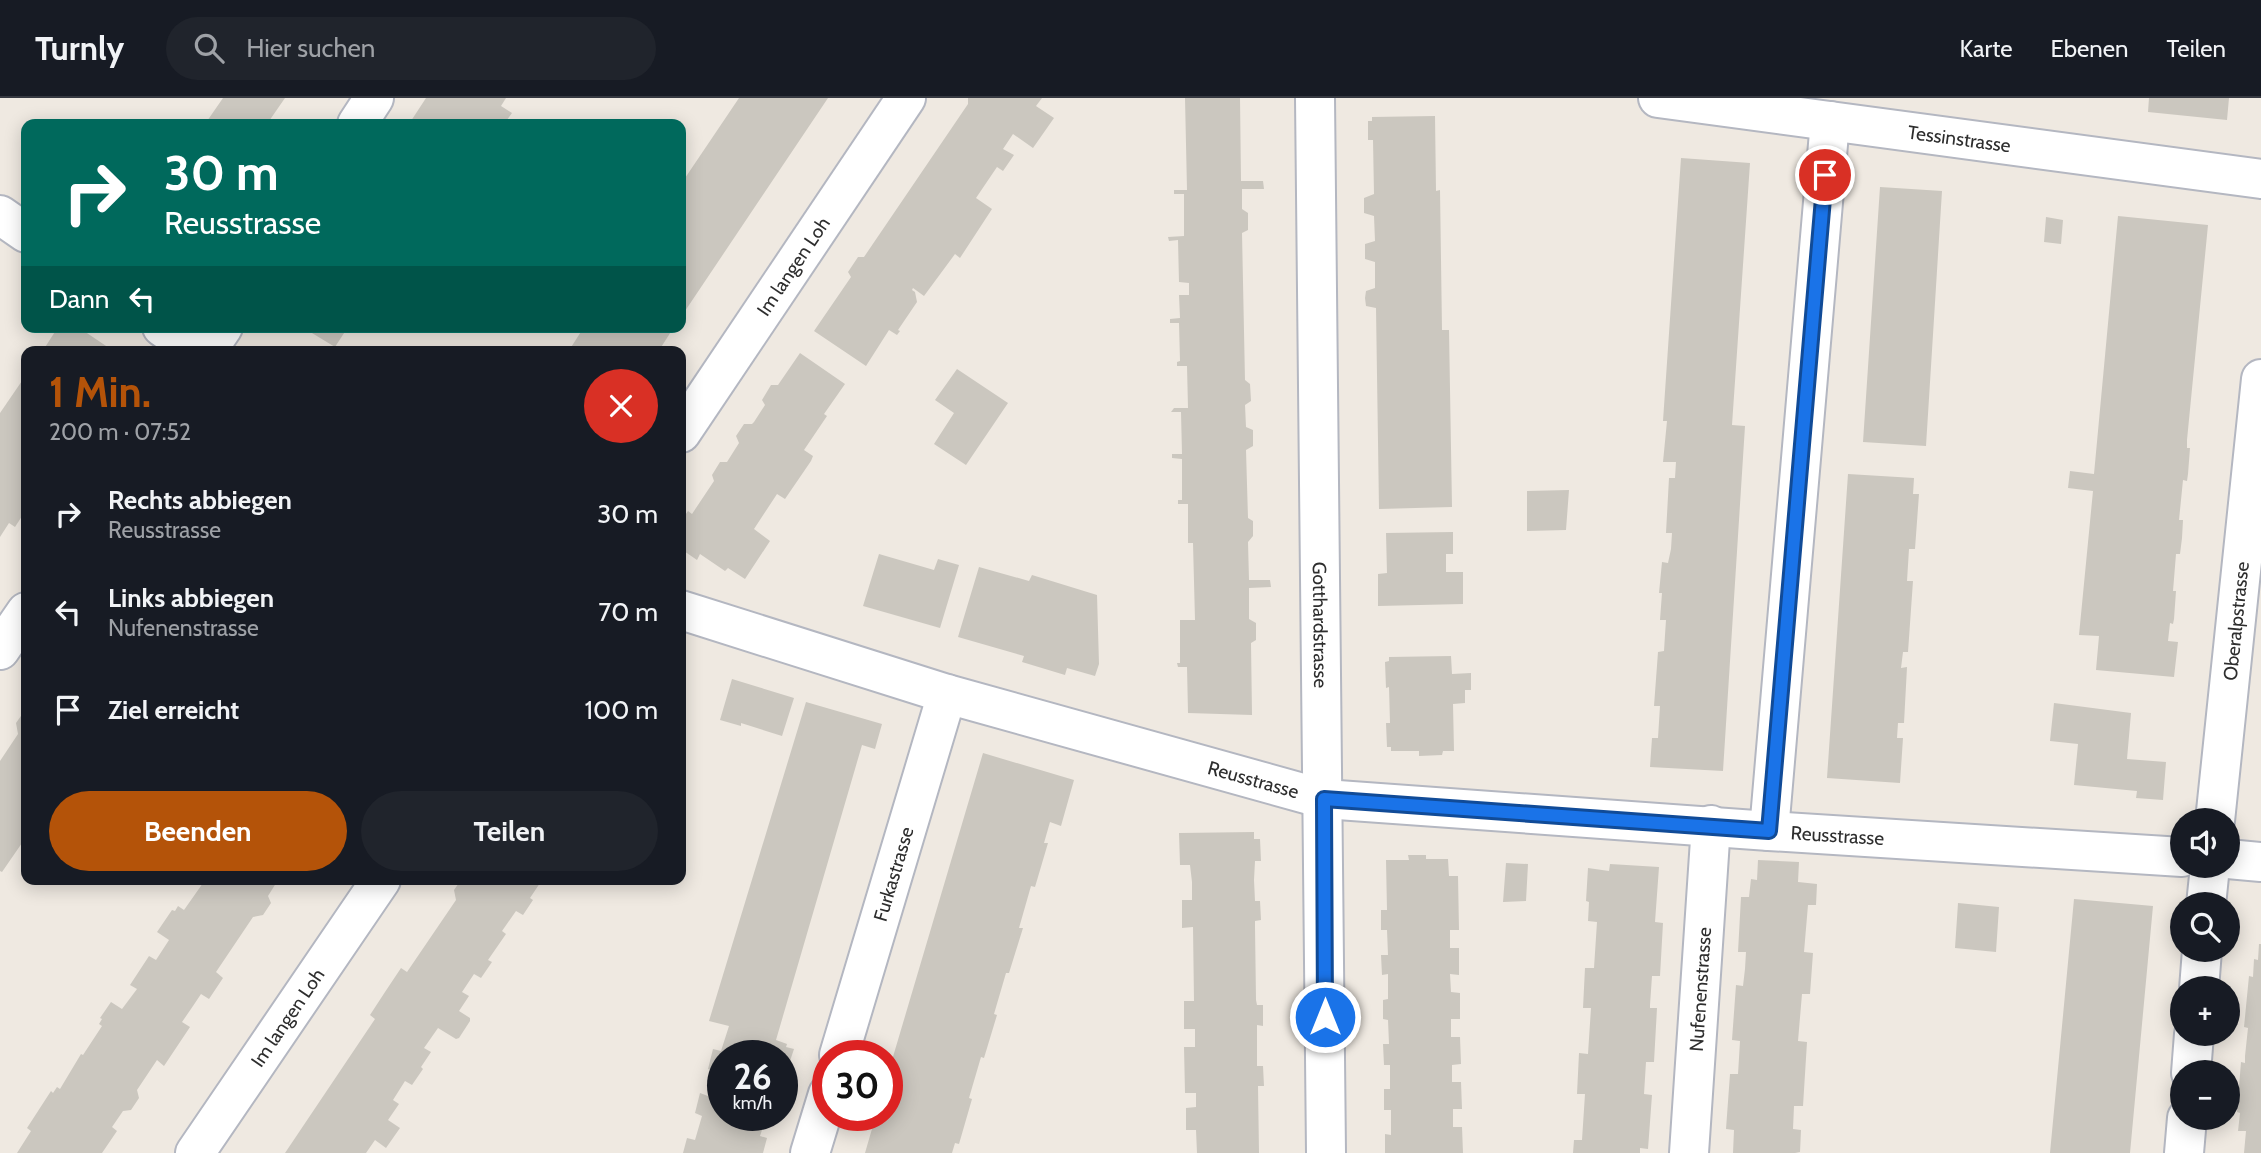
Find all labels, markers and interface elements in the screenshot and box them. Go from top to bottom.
search box [166,17,656,80]
text: Turnly [35,28,124,68]
icon: search [190,29,228,67]
text: Hier suchen [246,32,375,64]
text: Karte [1959,34,2012,63]
text: Ebenen [2050,34,2128,63]
text: Teilen [2166,34,2226,63]
street label: Tessinstrasse [1906,121,2012,157]
text: 30 m [164,143,279,202]
pin [1795,145,1855,205]
icon: right [49,147,140,238]
icon: arrive [1806,156,1844,194]
text: Reusstrasse [164,203,321,242]
street label: Im langen Loh [752,213,835,320]
icon: left [123,280,161,318]
text: Dann [49,283,109,315]
text: 1 Min. [49,366,151,418]
button: close [584,369,658,443]
text: 200 m · 07:52 [49,418,191,446]
text: Rechts abbiegen [108,484,292,516]
icon: right [49,495,87,533]
text: 30 m [597,498,658,530]
text: Reusstrasse [108,516,221,544]
street label: Oberalpstrasse [2219,560,2254,682]
street label: Gotthardstrasse [1308,562,1332,689]
text: Links abbiegen [108,582,274,614]
icon: left [49,593,87,631]
text: 70 m [598,596,658,628]
text: Nufenenstrasse [108,614,259,642]
icon: arrive [49,691,87,729]
text: Ziel erreicht [108,694,239,726]
text: 100 m [585,694,658,726]
street label: Reusstrasse [1205,756,1302,804]
button: Beenden [49,791,347,871]
button: Teilen [361,791,658,871]
map controls [2170,808,2240,1130]
button: sound [2170,808,2240,878]
street label: Reusstrasse [1790,821,1885,850]
street label: Furkastrasse [869,824,919,924]
button: search [2170,892,2240,962]
street label: Nufenenstrasse [1685,926,1716,1052]
street label: Im langen Loh [246,964,329,1071]
button: + [2170,976,2240,1046]
position arrow [1288,980,1362,1054]
speed limit sign: 30 [812,1040,903,1131]
text: 26 [733,1055,772,1098]
button: − [2170,1060,2240,1130]
text: km/h [733,1092,772,1114]

